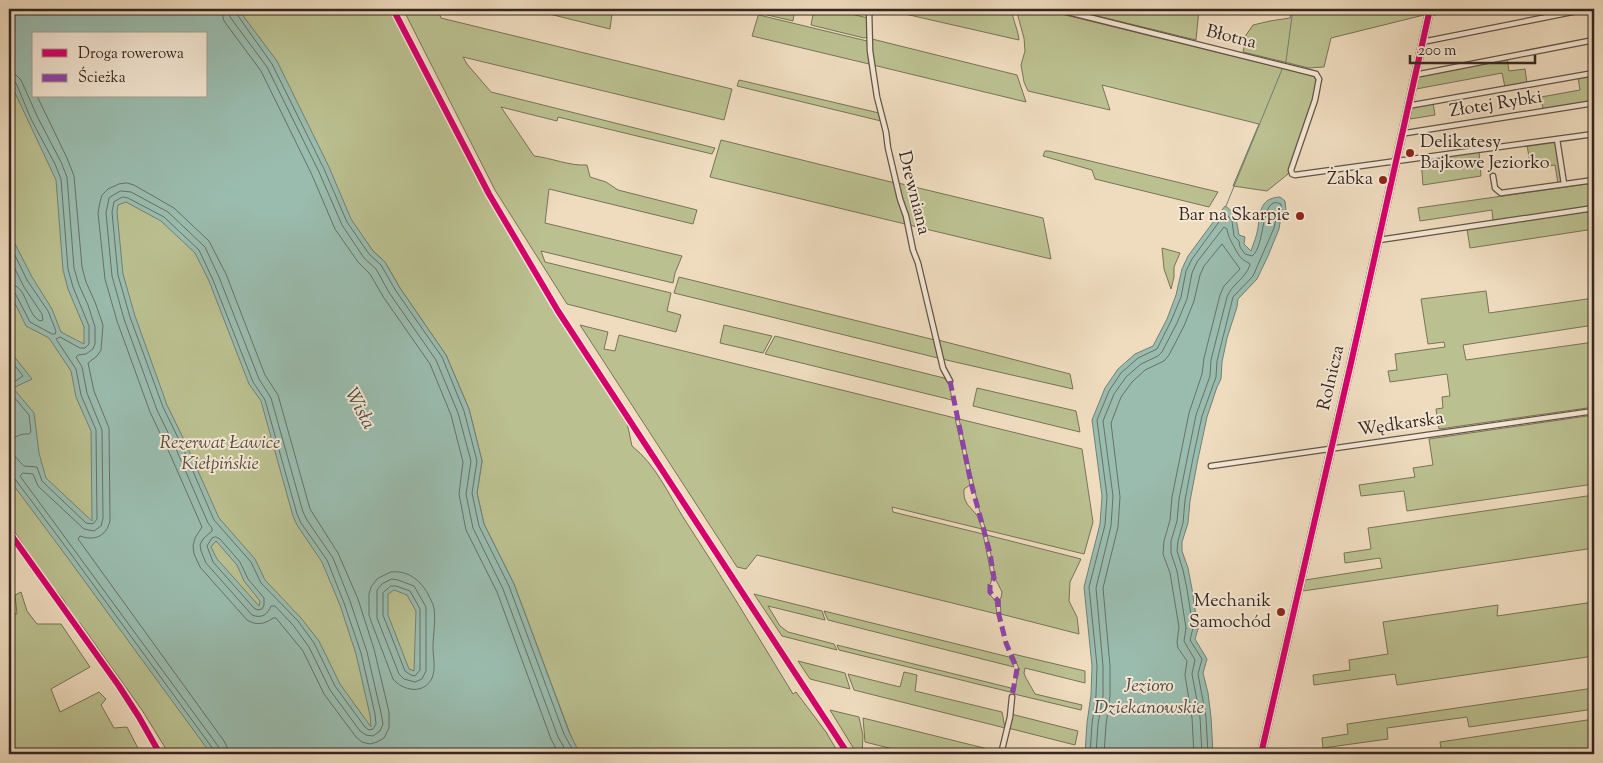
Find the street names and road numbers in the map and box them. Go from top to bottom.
street label: Błotna [1203,19,1259,57]
street label: Złotej Rybki [1448,85,1544,125]
street label: Drewniana [890,148,936,238]
street label: Rolnicza [1312,343,1352,413]
street label: Wędkarska [1356,406,1446,444]

